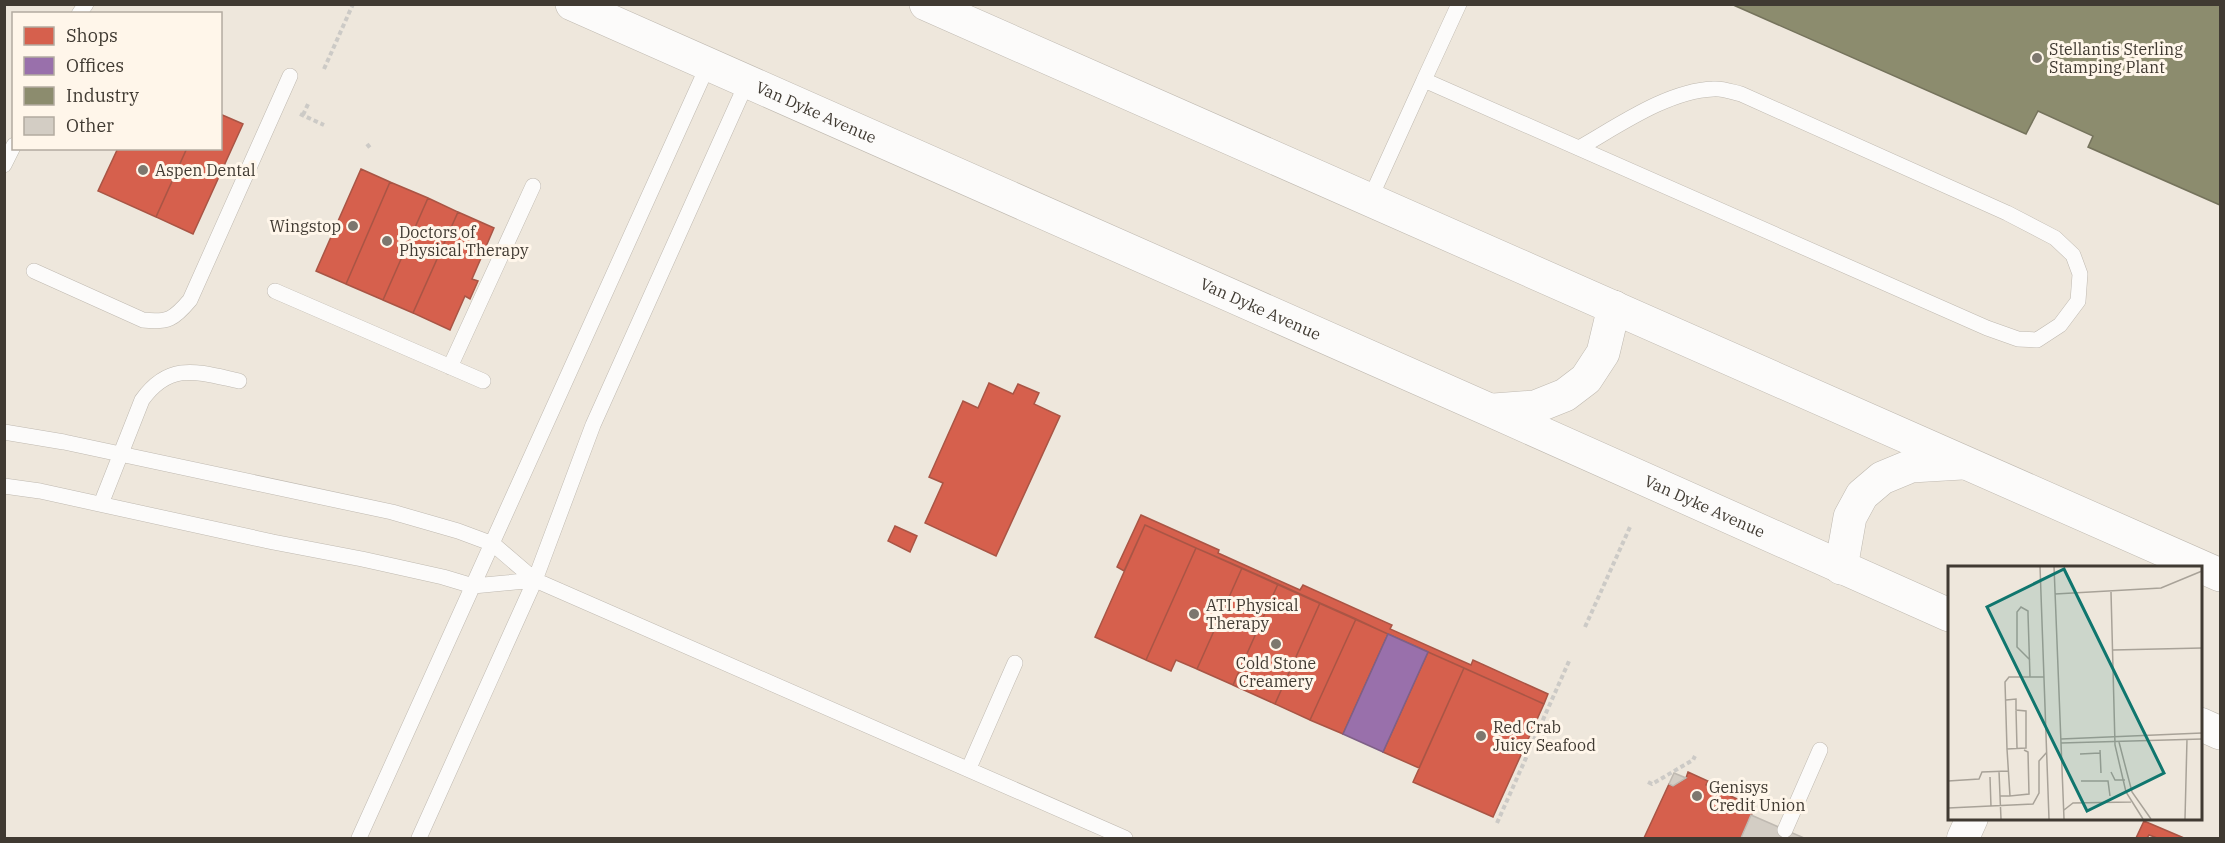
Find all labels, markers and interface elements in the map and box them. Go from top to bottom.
legend [12,12,222,150]
text: Shops [66,24,118,47]
place label: Stellantis Sterling Stamping Plant [2049,39,2183,77]
marker: Stellantis Sterling Stamping Plant [2030,51,2044,65]
text: Offices [66,54,124,77]
street label: Van Dyke Avenue [753,77,880,147]
text: Industry [66,84,139,107]
text: Other [66,114,114,137]
place label: Aspen Dental [155,160,256,180]
marker: Aspen Dental [136,163,150,177]
place label: Wingstop [270,216,341,236]
marker: Wingstop [346,219,360,233]
place label: Doctors of Physical Therapy [399,222,529,260]
marker: Doctors of Physical Therapy [380,234,394,248]
street label: Van Dyke Avenue [1197,273,1324,344]
street label: Van Dyke Avenue [1641,470,1768,542]
inset map [1948,566,2201,819]
place label: ATI Physical Therapy [1206,595,1299,633]
marker: ATI Physical Therapy [1187,607,1201,621]
marker: Cold Stone Creamery [1269,637,1283,651]
place label: Cold Stone Creamery [1236,653,1316,691]
place label: Red Crab Juicy Seafood [1493,717,1596,755]
marker: Red Crab Juicy Seafood [1474,729,1488,743]
place label: Genisys Credit Union [1709,777,1805,815]
marker: Genisys Credit Union [1690,789,1704,803]

